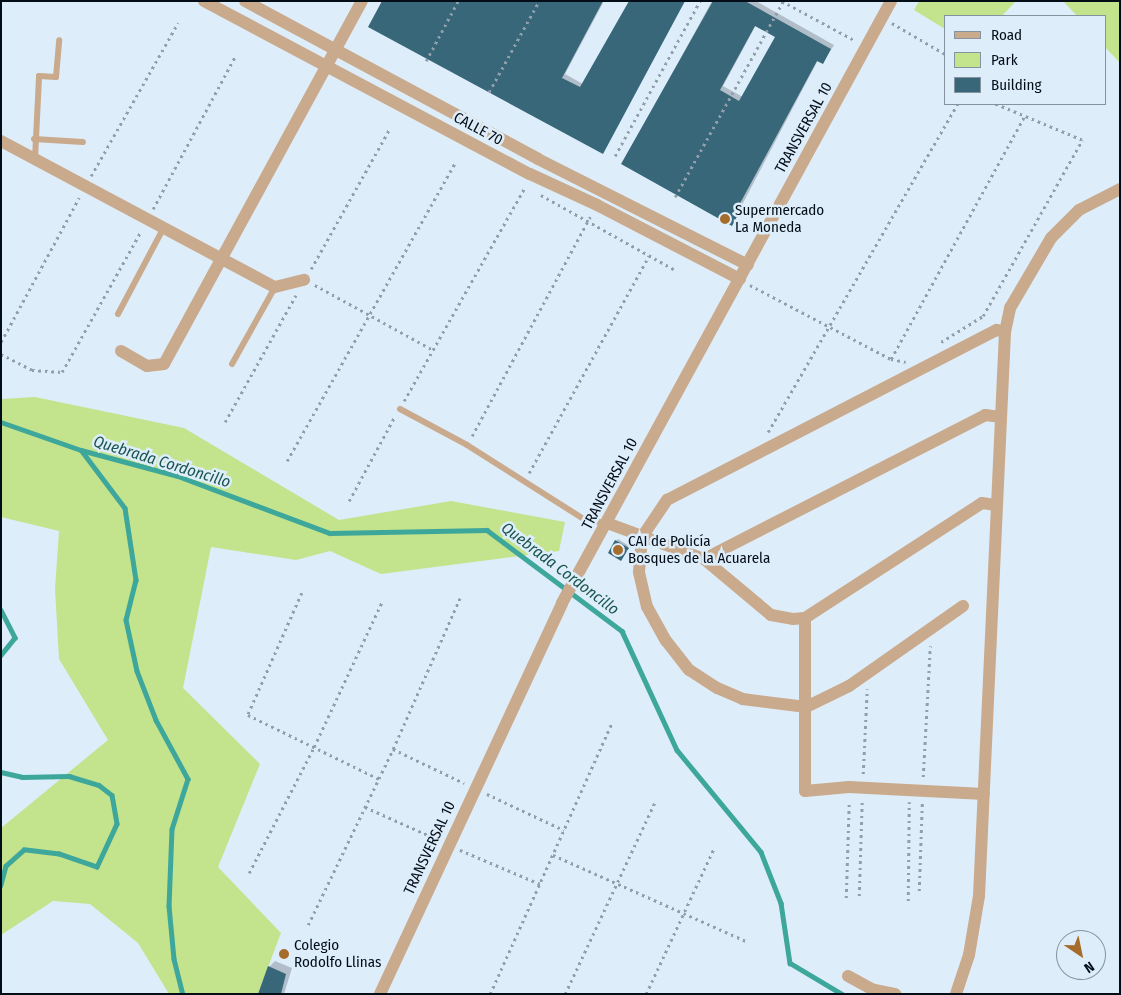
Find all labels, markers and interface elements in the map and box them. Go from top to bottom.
legend [944,15,1106,105]
text: Road [991,26,1022,44]
text: Park [991,51,1018,69]
text: Building [991,76,1042,94]
street label: TRANSVERSAL 10 [772,79,836,177]
street label: CALLE 70 [450,109,506,149]
place label: Supermercado La Moneda [735,201,824,236]
marker: Supermercado La Moneda [719,213,731,225]
water label: Quebrada Cordoncillo [91,432,233,492]
street label: TRANSVERSAL 10 [578,435,642,533]
water label: Quebrada Cordoncillo [497,519,623,619]
place label: CAI de Policía Bosques de la Acuarela [628,532,770,567]
marker: CAI de Policía Bosques de la Acuarela [612,544,624,556]
street label: TRANSVERSAL 10 [400,798,460,898]
north arrow [1056,930,1106,980]
place label: Colegio Rodolfo Llinas [294,936,381,971]
marker: Colegio Rodolfo Llinas [278,948,290,960]
text: N [1081,958,1097,976]

